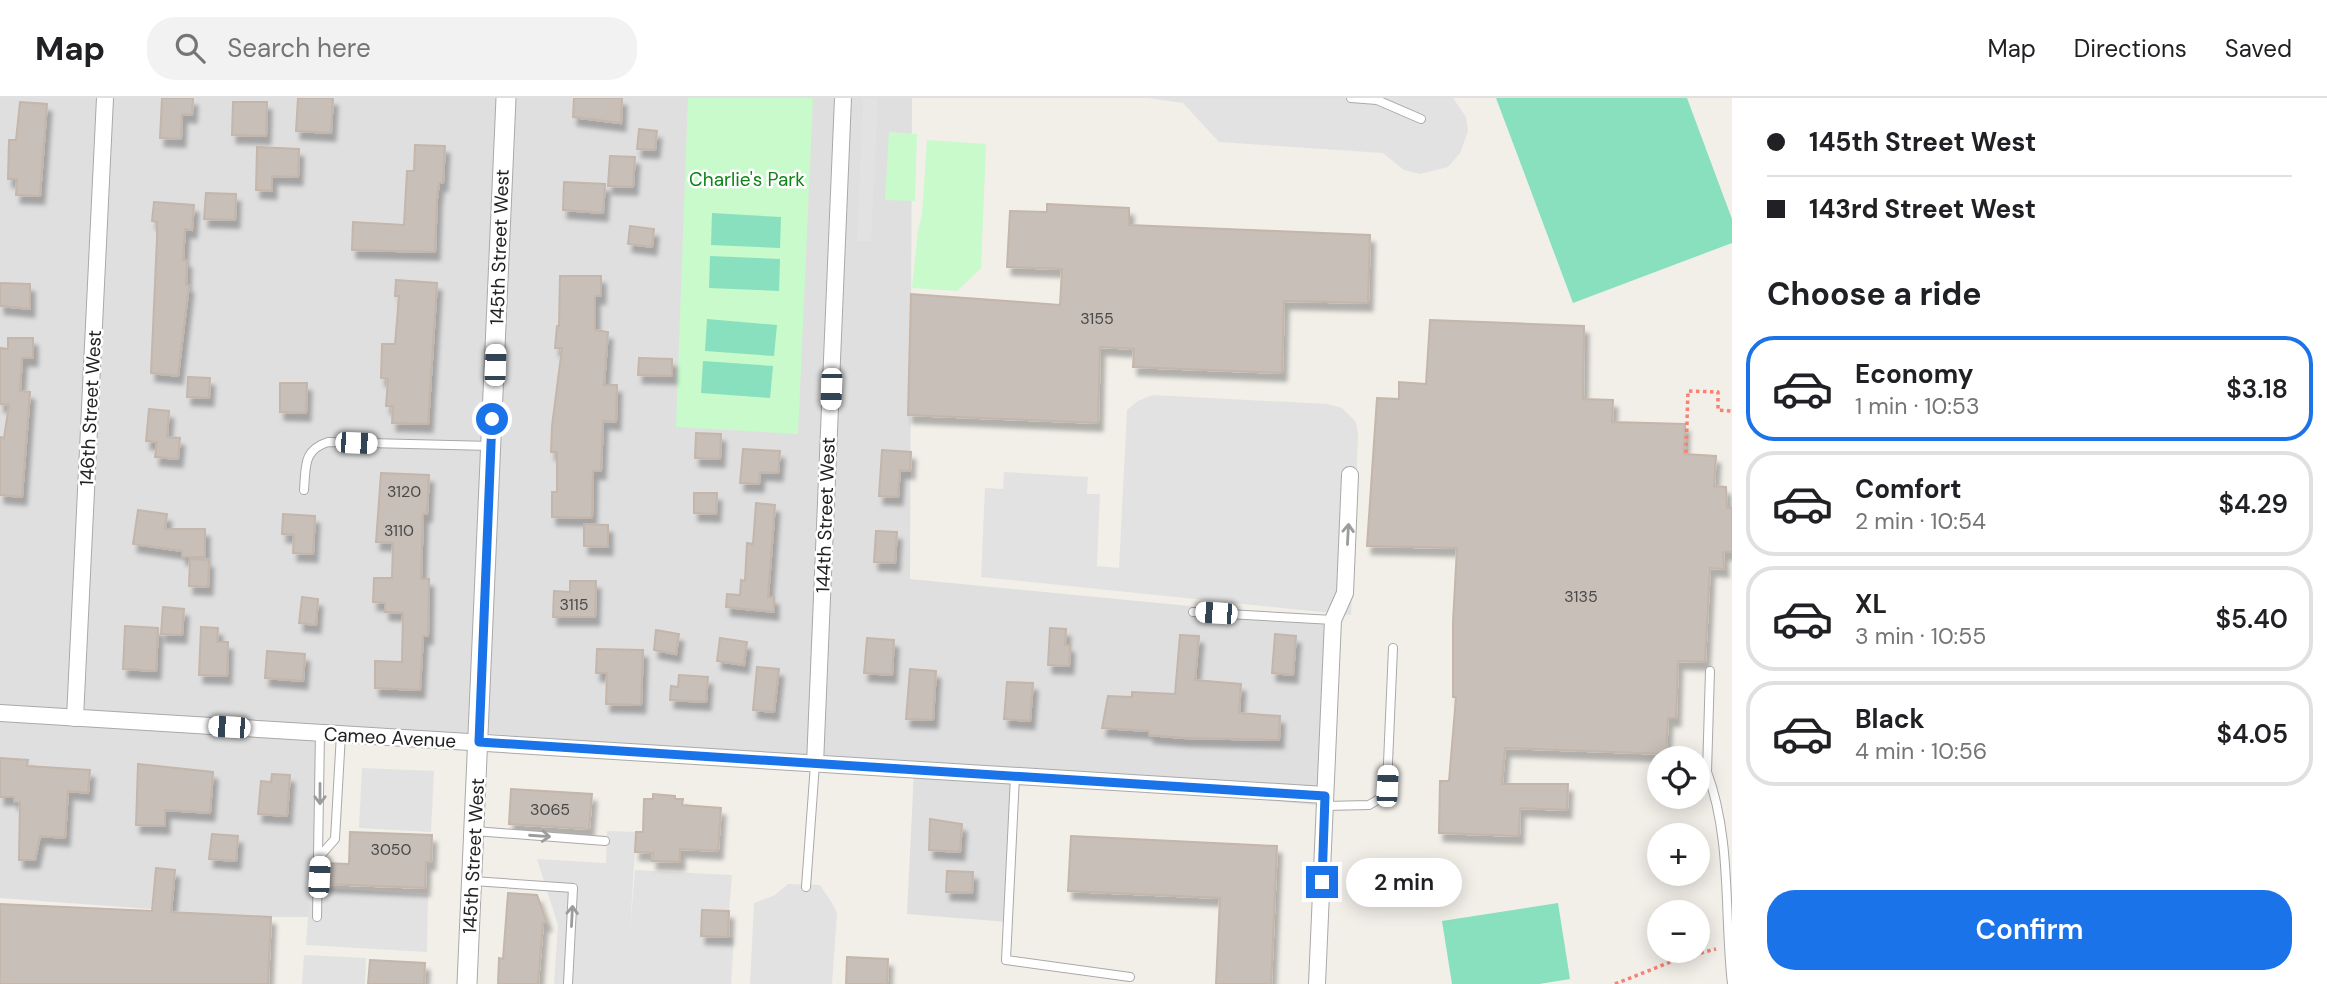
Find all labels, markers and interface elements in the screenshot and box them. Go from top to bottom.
search box [147,17,637,80]
text: Map [35,27,105,70]
icon: search [171,29,209,67]
text: Search here [227,31,371,65]
text: Map [1988,33,2036,64]
text: Directions [2074,33,2187,64]
text: Saved [2225,33,2292,64]
text: 145th Street West [1809,125,2036,159]
park label: Charlie's Park [689,167,805,192]
street label: 145th Street West [484,169,515,325]
text: 143rd Street West [1809,192,2036,226]
text: Choose a ride [1767,273,1982,315]
house number: 3155 [1080,308,1114,329]
street label: 146th Street West [74,329,107,487]
car [484,344,507,386]
icon: car [1771,357,1834,420]
text: Economy [1855,357,1973,391]
car [820,368,843,410]
text: $3.18 [2226,372,2288,406]
text: 1 min · 10:53 [1855,391,1979,421]
route start [476,403,508,435]
car [335,432,378,454]
street label: 144th Street West [810,437,841,593]
icon: car [1771,472,1834,535]
text: Comfort [1855,472,1961,506]
house number: 3120 [387,481,421,502]
text: $4.29 [2218,487,2288,521]
text: 2 min · 10:54 [1855,506,1986,536]
house number: 3110 [384,520,414,541]
one-way arrow [1341,523,1354,546]
house number: 3135 [1564,586,1598,607]
icon: car [1771,587,1834,650]
text: XL [1855,587,1887,621]
house number: 3115 [560,594,588,615]
car [1195,601,1238,625]
text: $5.40 [2216,602,2288,636]
text: 3 min · 10:55 [1855,621,1986,651]
icon: car [1771,702,1834,765]
text: Black [1855,702,1925,736]
car [208,715,251,739]
text: $4.05 [2217,717,2288,751]
street label: Cameo Avenue [323,722,457,753]
text: 4 min · 10:56 [1855,736,1987,766]
map controls [1647,746,1710,963]
button: locate [1647,746,1710,809]
car [1376,764,1399,808]
street label: 145th Street West [457,777,490,935]
one-way arrow [313,783,326,806]
house number: 3065 [530,799,570,820]
button: + [1647,823,1710,886]
one-way arrow [528,830,550,843]
house number: 3050 [370,839,412,860]
car [308,855,331,899]
callout: 2 min [1346,858,1462,906]
route end [1306,866,1338,898]
text: 2 min [1374,867,1434,897]
button: Confirm [1767,890,2292,970]
button: − [1647,900,1710,963]
one-way arrow [565,905,578,928]

